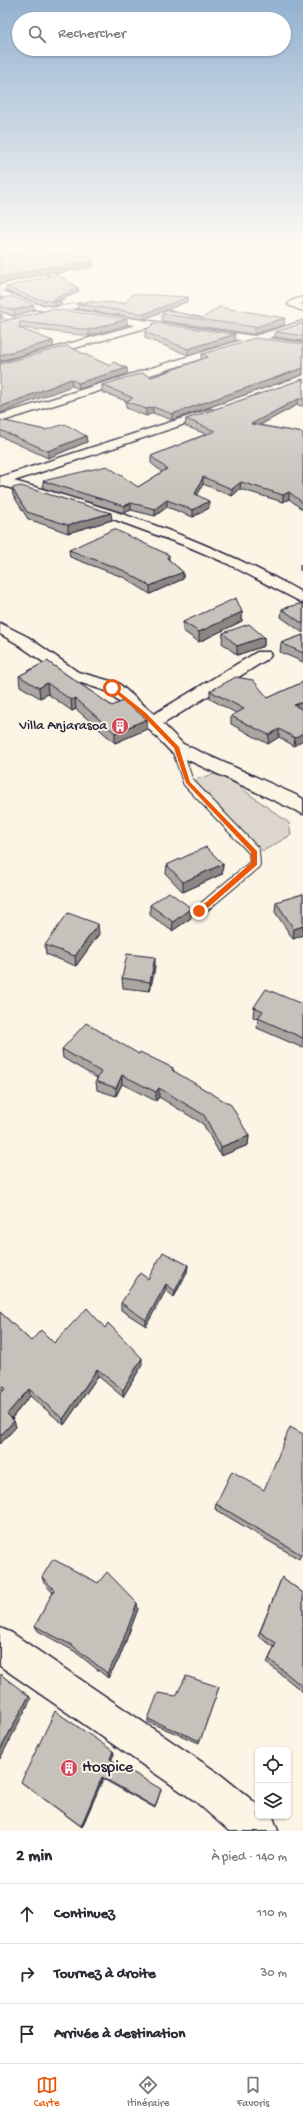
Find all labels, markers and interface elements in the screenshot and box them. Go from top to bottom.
search box [12,12,291,56]
icon: search [26,23,48,45]
text: Rechercher [58,25,126,43]
route start [103,679,121,697]
building icon: Villa Anjarasoa [110,716,130,736]
place label: Villa Anjarasoa [18,718,108,735]
route end [190,902,208,920]
map controls [255,1747,291,1819]
button: locate [255,1747,291,1783]
building icon: Hospice [59,1758,79,1778]
place label: Hospice [82,1758,134,1778]
button: layers [255,1783,291,1819]
text: 2 min [16,1847,52,1867]
text: À pied · 140 m [211,1850,287,1865]
icon: ahead [16,1903,38,1925]
text: Continuez [54,1905,115,1923]
text: 110 m [257,1906,287,1921]
icon: right [16,1963,38,1985]
text: Tournez à droite [54,1965,156,1983]
text: 30 m [261,1966,287,1981]
icon: arrive [16,2023,38,2045]
text: Arrivée à destination [54,2025,185,2043]
tab: Carte [34,2074,60,2110]
tab: Itinéraire [127,2074,169,2110]
tab: Favoris [237,2074,269,2110]

